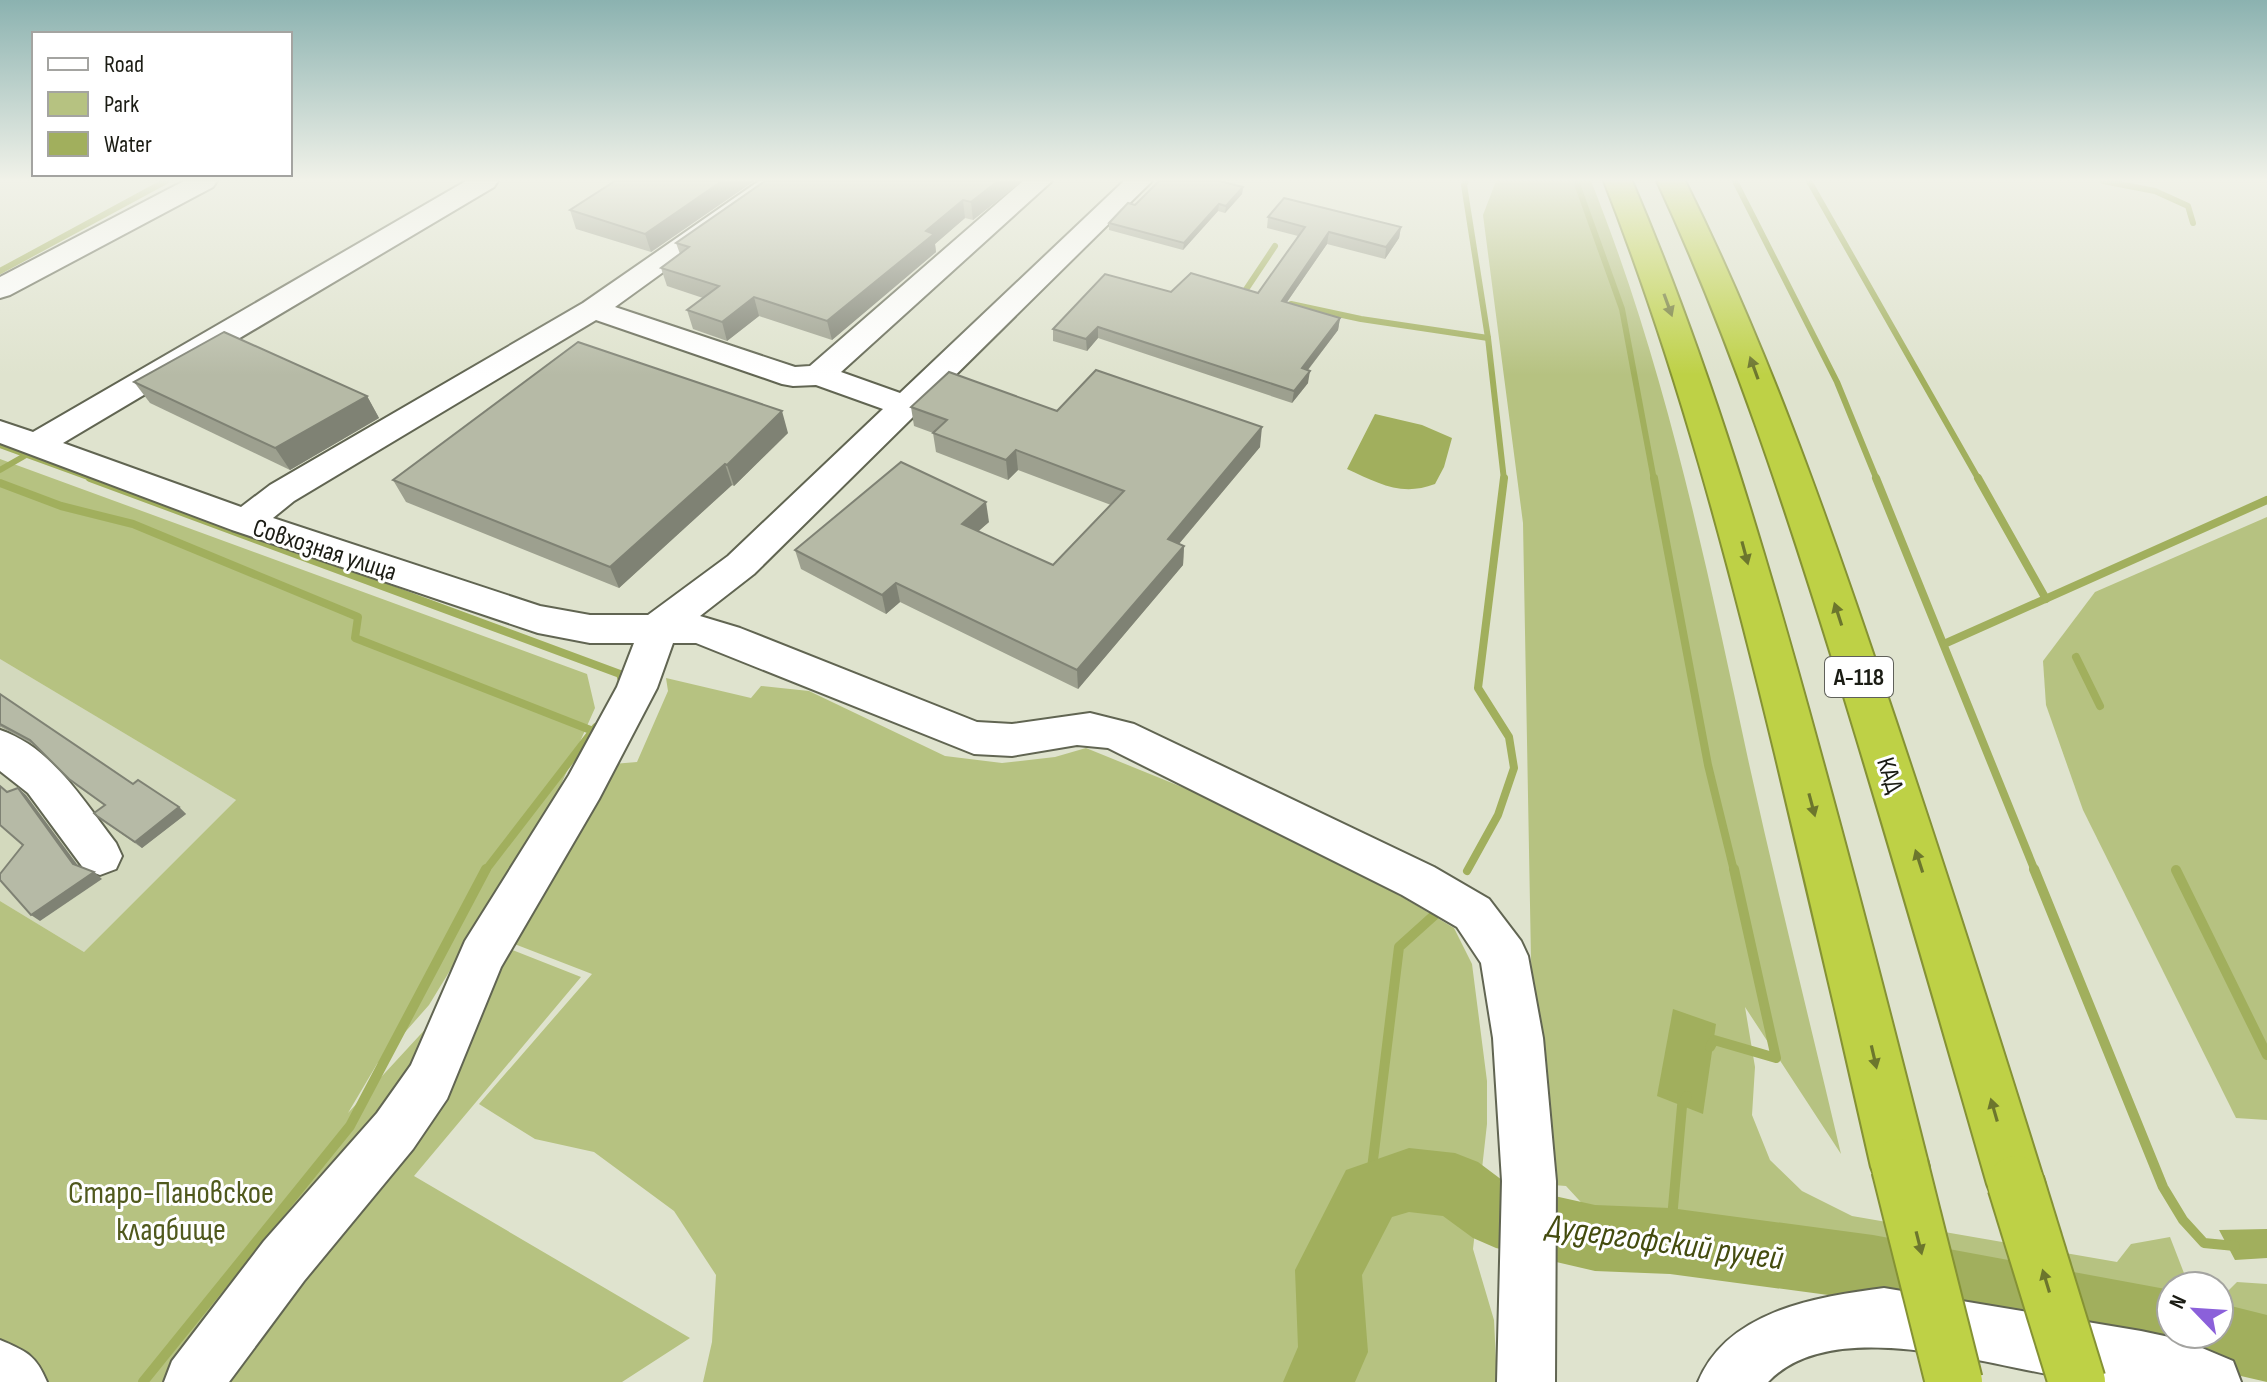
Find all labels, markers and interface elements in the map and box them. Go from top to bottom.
legend [32,32,292,176]
text: Road [104,50,144,79]
text: Park [104,90,139,119]
text: Water [104,130,152,159]
one-way arrow [1662,293,1675,317]
one-way arrow [1747,356,1760,380]
street label: Совхозная улица [249,513,400,588]
one-way arrow [1740,541,1752,566]
one-way arrow [1832,601,1844,625]
road number: А-118 [1825,657,1893,697]
street label: КАД [1869,754,1910,798]
one-way arrow [1806,792,1818,817]
one-way arrow [1912,849,1924,873]
one-way arrow [1868,1045,1881,1070]
one-way arrow [1987,1097,2000,1121]
park label: Старо-Пановское кладбище [68,1174,274,1250]
water label: Дудергофский ручей [1542,1205,1786,1279]
one-way arrow [1913,1231,1925,1256]
one-way arrow [2039,1268,2052,1292]
north arrow [2155,1270,2235,1350]
text: N [2164,1291,2193,1313]

